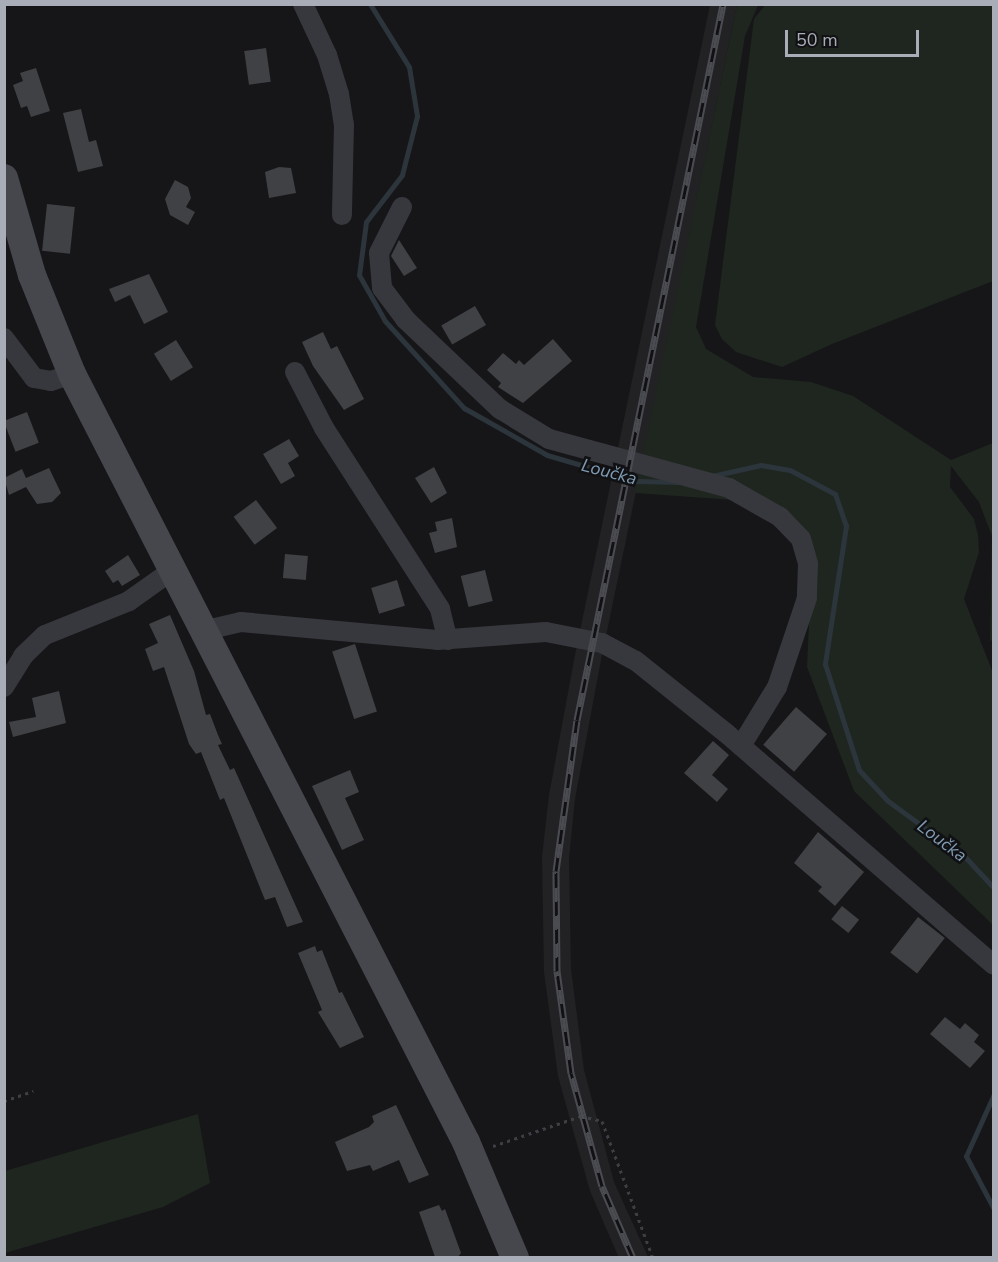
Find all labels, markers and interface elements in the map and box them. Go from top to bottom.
scale bar [788,18,922,56]
text: 50 m [796,28,838,52]
water label: Loučka [579,454,639,490]
water label: Loučka [913,815,971,867]

